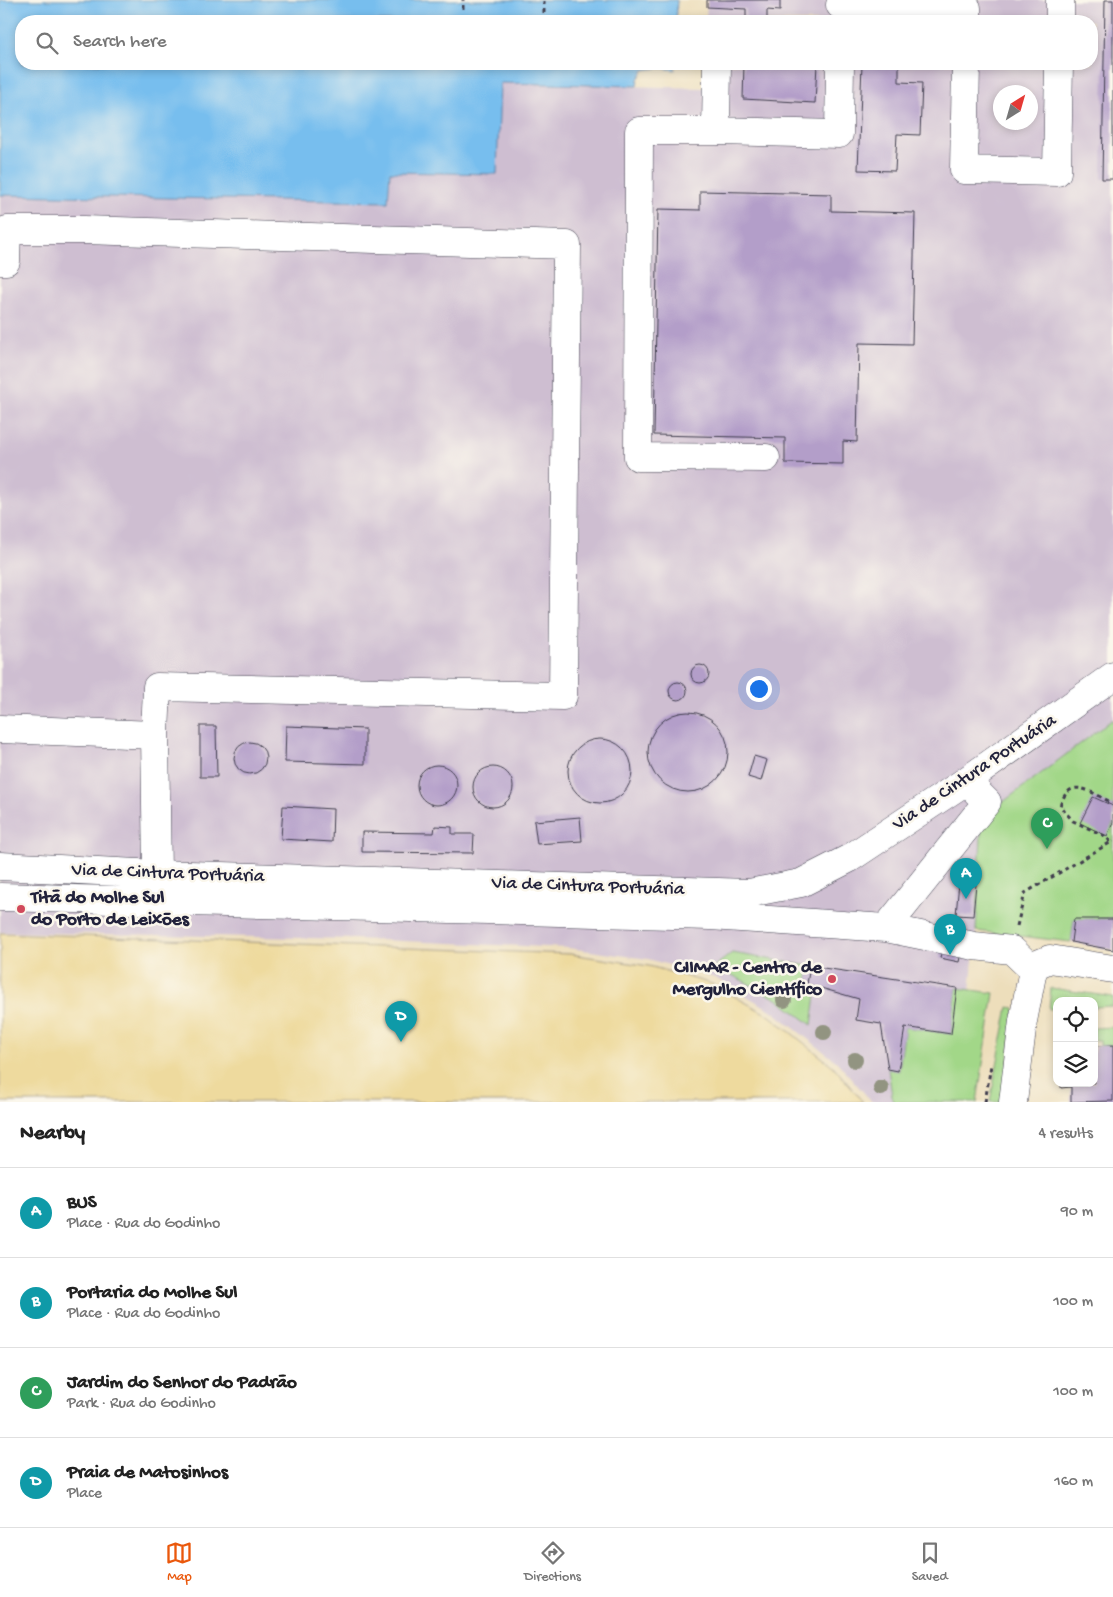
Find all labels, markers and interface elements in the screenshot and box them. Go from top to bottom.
search box [15,15,1098,70]
icon: search [33,29,61,57]
text: Search here [73,31,167,54]
north arrow [993,85,1038,130]
your location [746,676,772,702]
street label: Via de Cintura Portuária [889,710,1061,836]
pin: C [1031,808,1063,849]
pin: A [950,858,982,899]
street label: Via de Cintura Portuária [70,859,266,889]
street label: Via de Cintura Portuária [490,872,686,902]
place label: Titã do Molhe Sul do Porto de Leixões [29,887,190,932]
marker: Titã do Molhe Sul do Porto de Leixões [15,903,27,915]
pin: B [934,914,966,955]
place label: CIIMAR - Centro de Mergulho Científico [672,957,823,1002]
marker: CIIMAR - Centro de Mergulho Científico [826,973,838,985]
map controls [1053,997,1098,1087]
button: locate [1053,997,1098,1042]
pin: D [385,1001,417,1042]
button: layers [1053,1042,1098,1087]
text: Nearby [20,1122,85,1147]
text: 4 results [1038,1125,1093,1144]
text: BUS [67,1192,97,1215]
text: A [31,1203,41,1222]
text: 90 m [1061,1203,1093,1222]
text: Place · Rua do Godinho [67,1215,220,1234]
text: Portaria do Molhe Sul [67,1282,237,1305]
text: B [32,1293,40,1312]
text: 100 m [1053,1293,1093,1312]
text: Place · Rua do Godinho [67,1305,220,1324]
text: Jardim do Senhor do Padrão [67,1372,297,1395]
text: C [32,1383,40,1402]
text: 100 m [1053,1383,1093,1402]
text: Park · Rua do Godinho [67,1395,216,1414]
text: Praia de Matosinhos [67,1462,228,1485]
text: D [31,1473,41,1492]
text: 160 m [1054,1473,1093,1492]
text: Place [67,1485,102,1504]
tab: Map [165,1539,193,1586]
tab: Directions [524,1539,581,1586]
tab: Saved [912,1539,948,1586]

